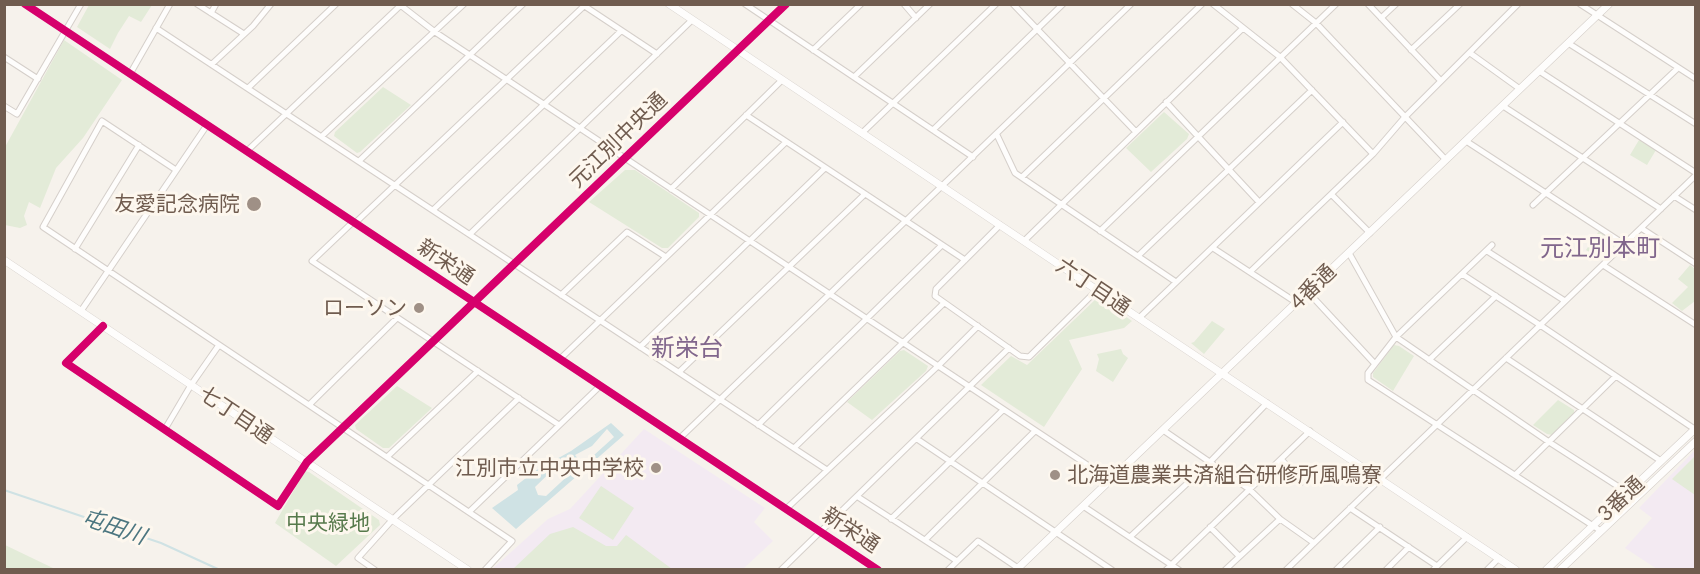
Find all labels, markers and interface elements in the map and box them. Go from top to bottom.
street label: 元江別中央通 [564,87,672,193]
place label: 友愛記念病院 [114,191,240,217]
marker: 友愛記念病院 [245,195,263,213]
street label: 新栄通 [413,234,479,290]
district label: 元江別本町 [1540,234,1660,262]
street label: 六丁目通 [1051,253,1135,321]
street label: 4番通 [1285,259,1341,315]
place label: ローソン [323,295,407,321]
marker: ローソン [412,301,426,315]
district label: 新栄台 [651,334,723,362]
street label: 七丁目通 [194,381,278,449]
place label: 江別市立中央中学校 [455,455,644,481]
marker: 江別市立中央中学校 [649,461,663,475]
place label: 北海道農業共済組合研修所風鳴寮 [1067,462,1382,488]
marker: 北海道農業共済組合研修所風鳴寮 [1048,468,1062,482]
street label: 3番通 [1593,471,1649,527]
street label: 新栄通 [818,502,884,558]
water label: 屯田川 [79,504,149,550]
park label: 中央緑地 [286,510,370,536]

